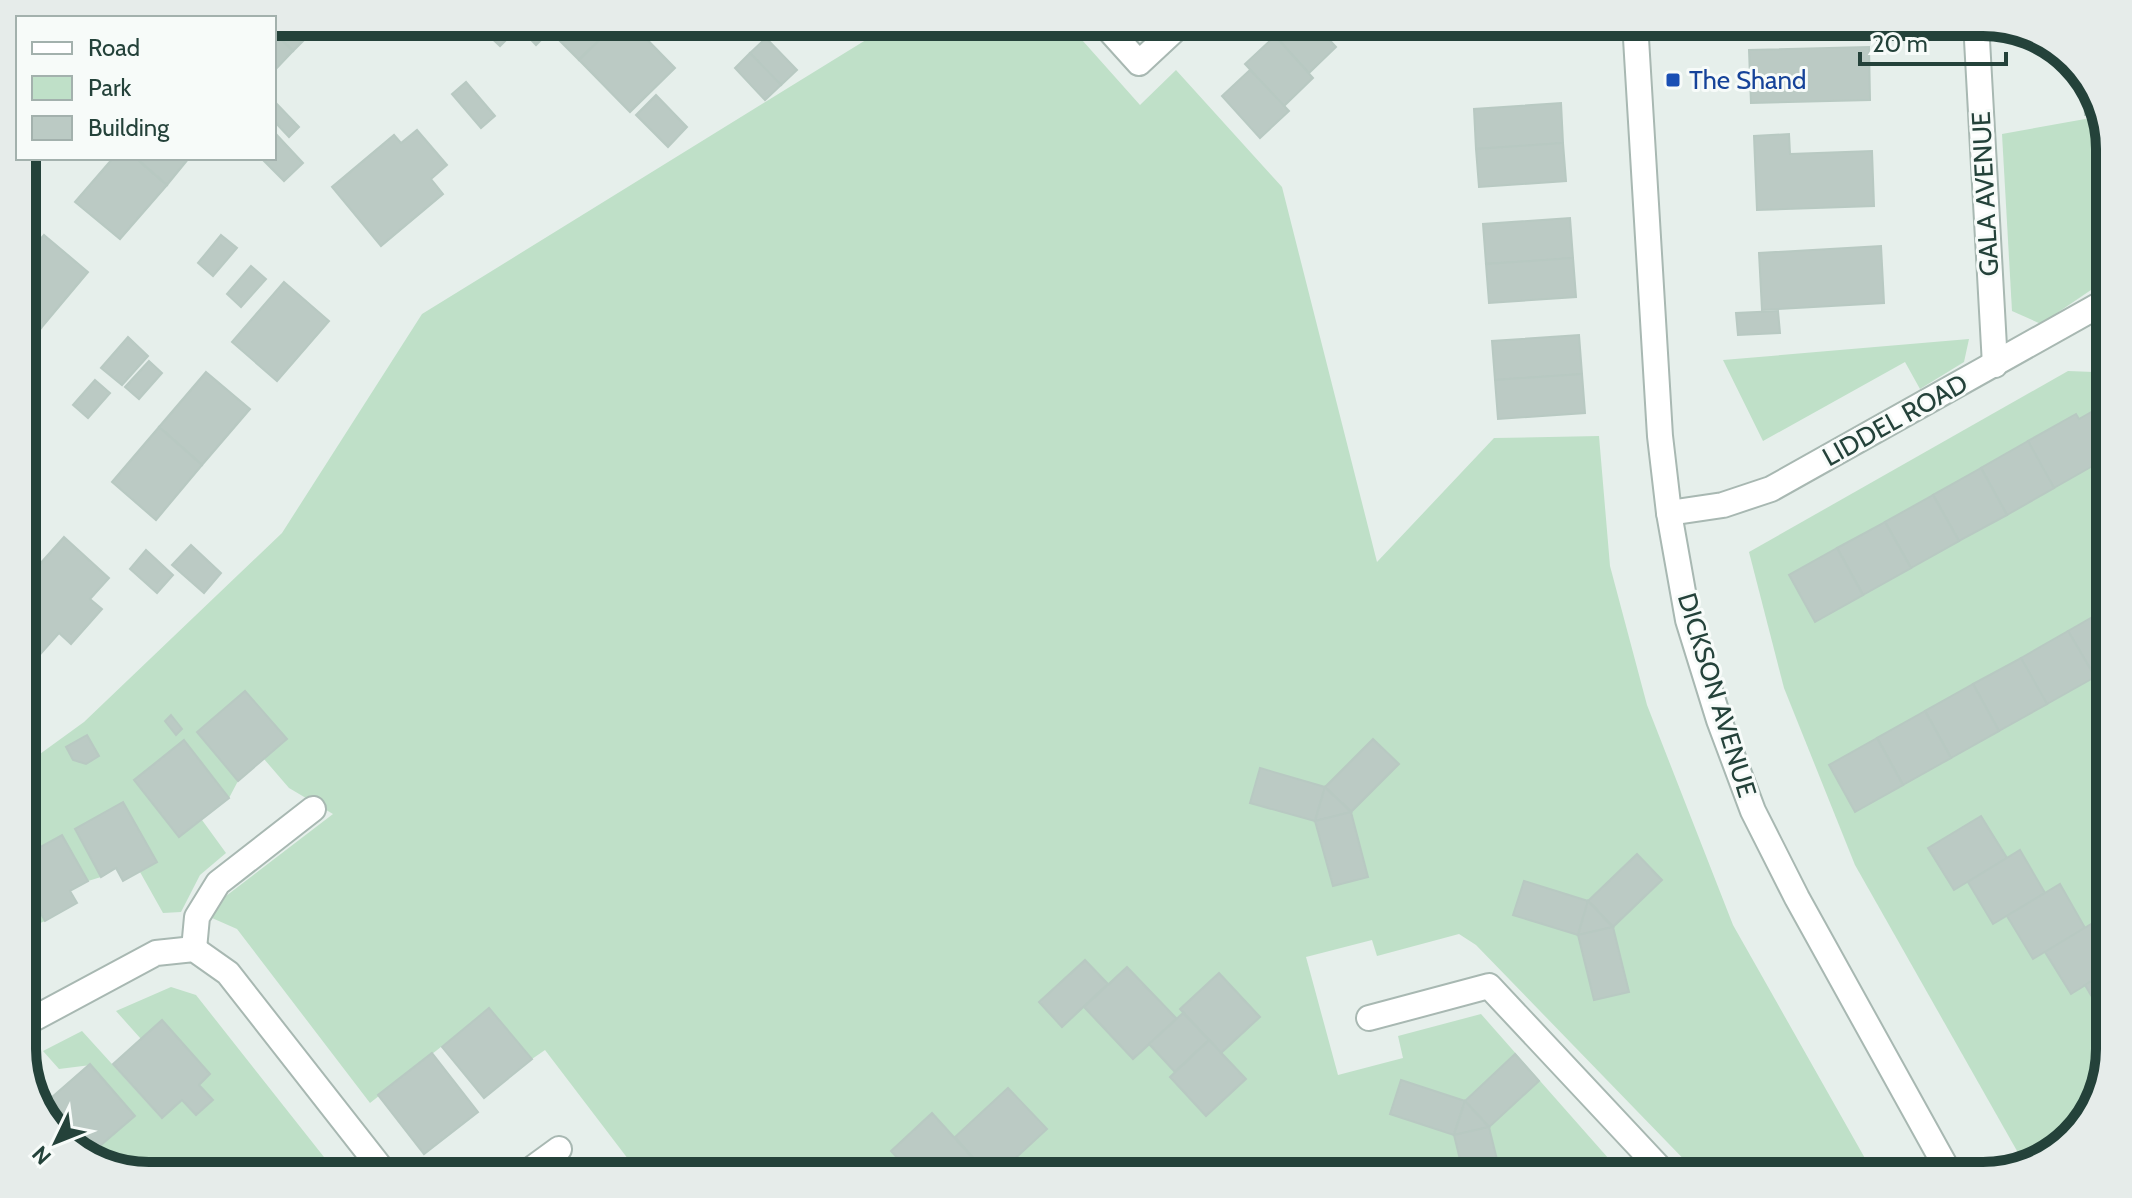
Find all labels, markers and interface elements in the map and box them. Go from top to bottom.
legend [16,16,276,160]
scale bar [1860,16,2006,66]
text: 20 m [1872,29,1928,58]
text: Road [88,33,140,62]
place label: The Shand [1689,64,1807,96]
marker: The Shand [1664,71,1682,89]
text: Park [88,73,131,102]
street label: GALA AVENUE [1965,111,2005,277]
text: Building [88,113,170,142]
street label: LIDDEL ROAD [1817,367,1973,473]
street label: DICKSON AVENUE [1671,589,1763,801]
north arrow [16,1102,96,1182]
text: N [27,1140,57,1170]

